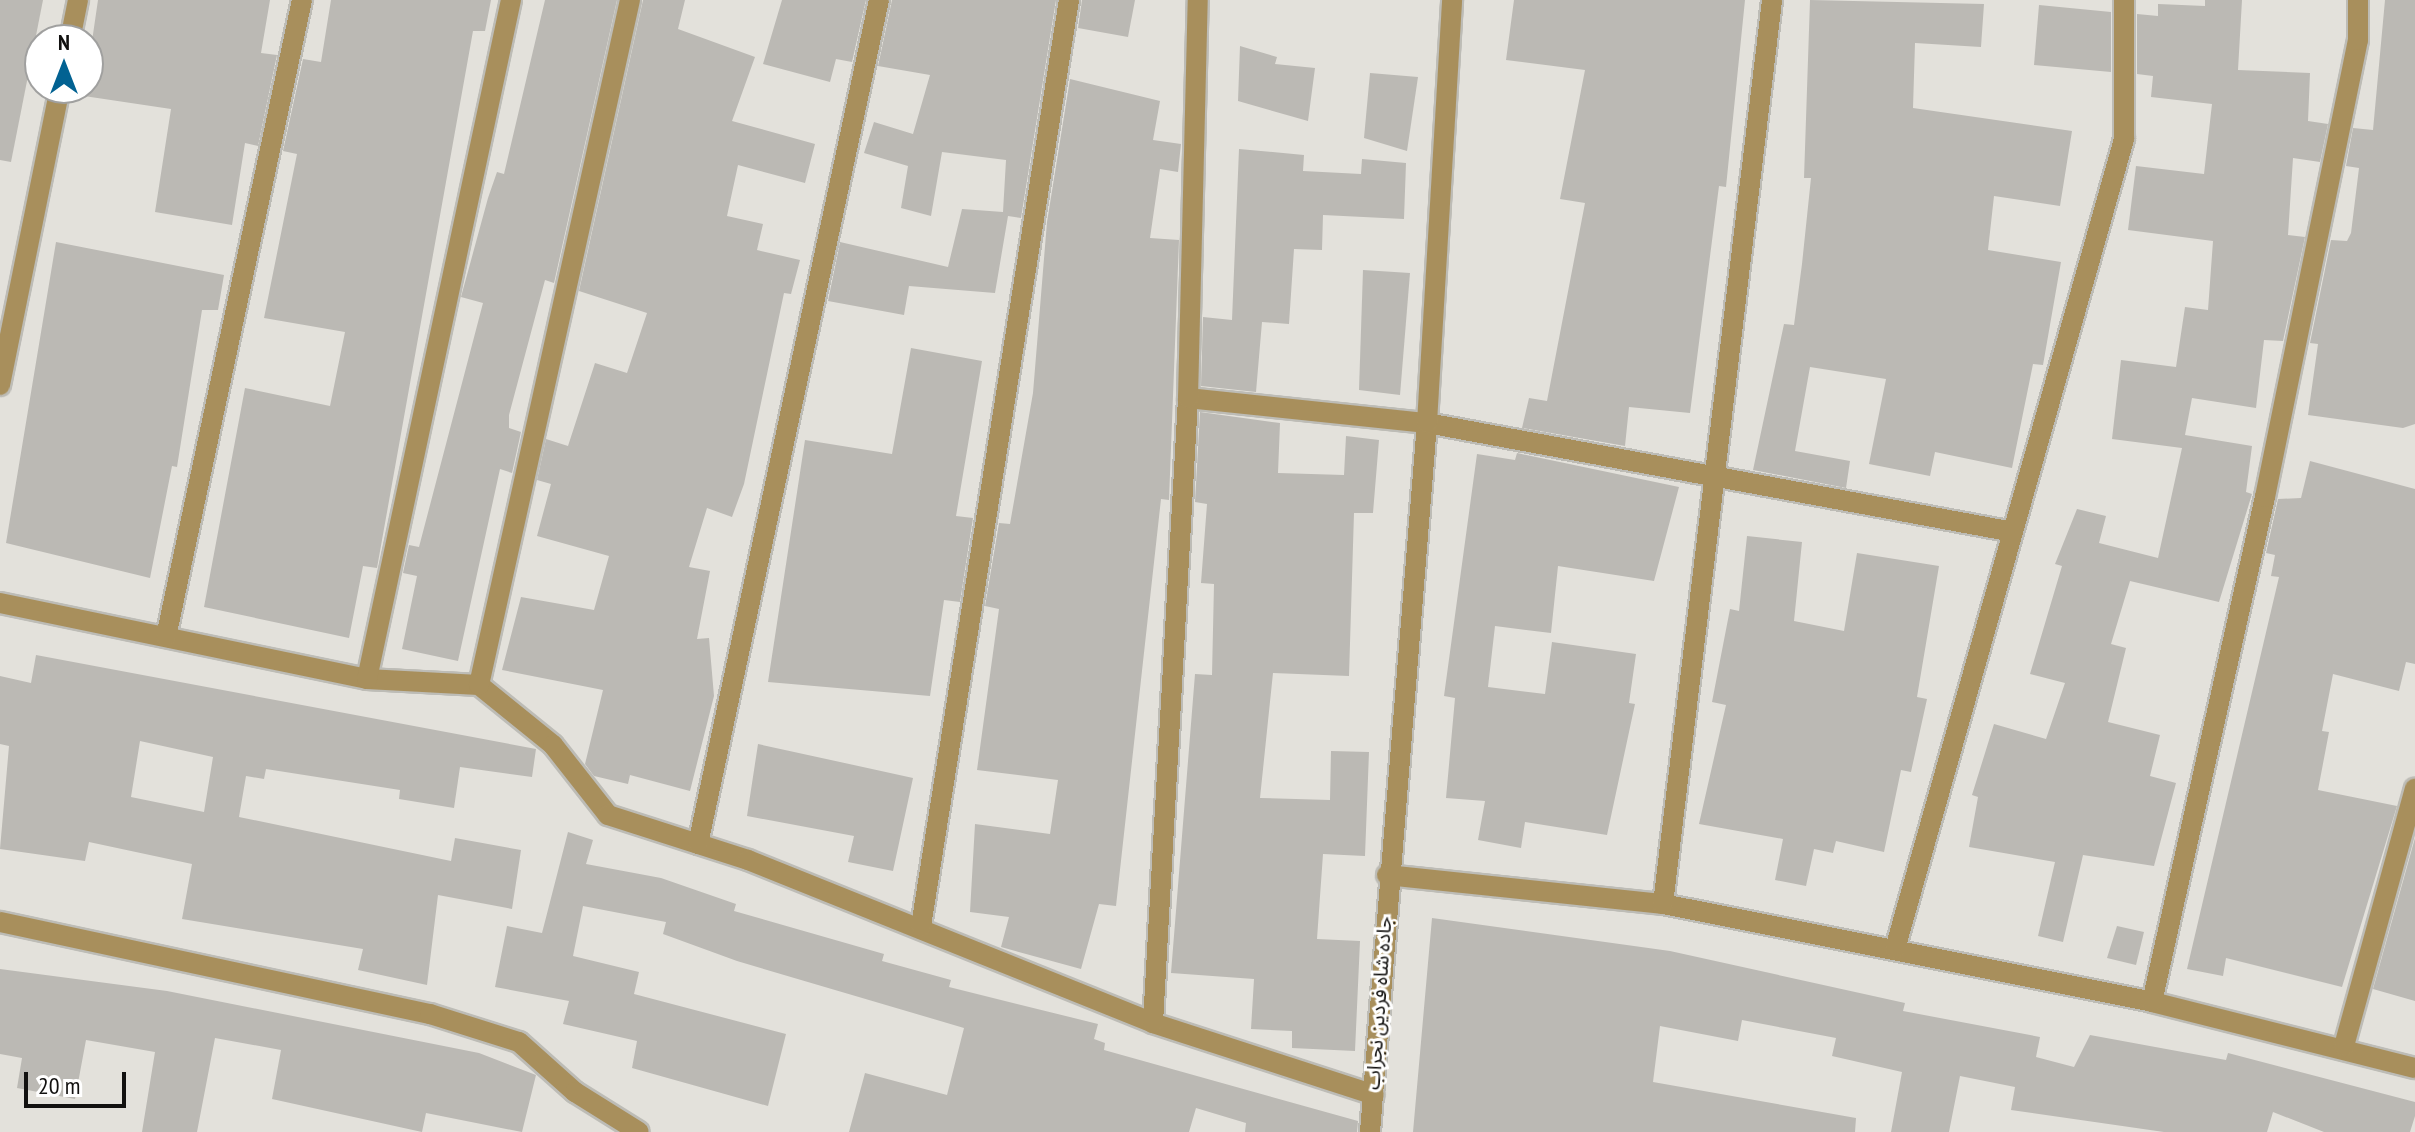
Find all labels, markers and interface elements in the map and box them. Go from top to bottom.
north arrow [24,24,104,104]
text: N [58,28,70,56]
street label: جاده شاه فردین نجراب [1361,915,1397,1091]
scale bar [28,1056,130,1106]
text: 20 m [38,1070,80,1101]

